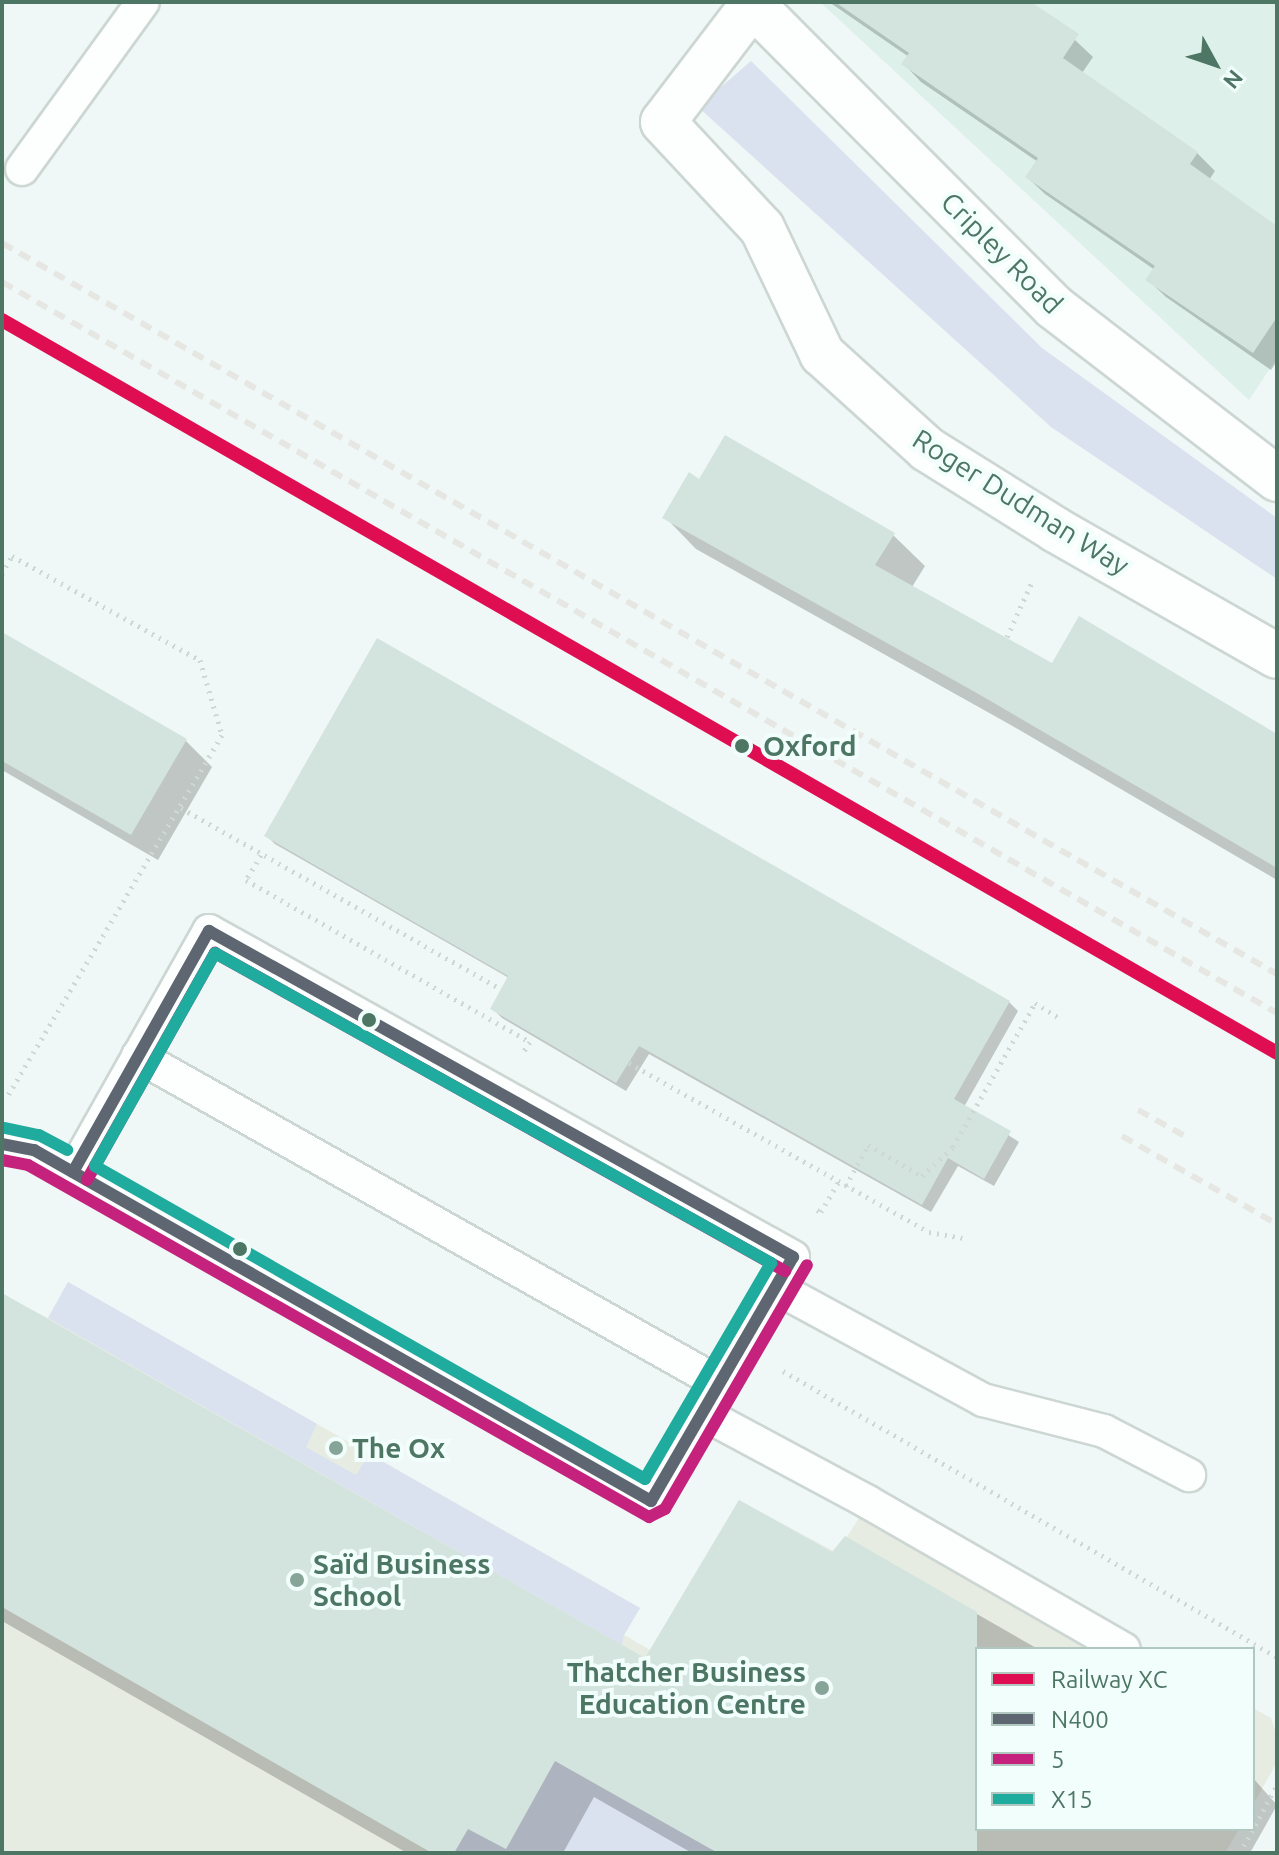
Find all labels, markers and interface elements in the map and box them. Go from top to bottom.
north arrow [1175,24,1255,104]
text: N [1219,65,1249,94]
street label: Cripley Road [934,185,1070,321]
street label: Roger Dudman Way [907,422,1135,582]
place label: Oxford [763,729,856,763]
marker: Oxford [728,732,756,760]
unlabelled marker [361,1012,377,1028]
unlabelled marker [232,1241,248,1257]
place label: The Ox [352,1431,445,1465]
marker: The Ox [327,1439,345,1457]
place label: Saïd Business School [313,1547,490,1613]
marker: Saïd Business School [288,1571,306,1589]
legend [975,1647,1255,1831]
place label: Thatcher Business Education Centre [567,1655,806,1721]
text: Railway XC [1051,1666,1167,1693]
marker: Thatcher Business Education Centre [813,1679,831,1697]
text: N400 [1051,1706,1109,1733]
text: 5 [1051,1746,1065,1773]
text: X15 [1051,1786,1093,1813]

